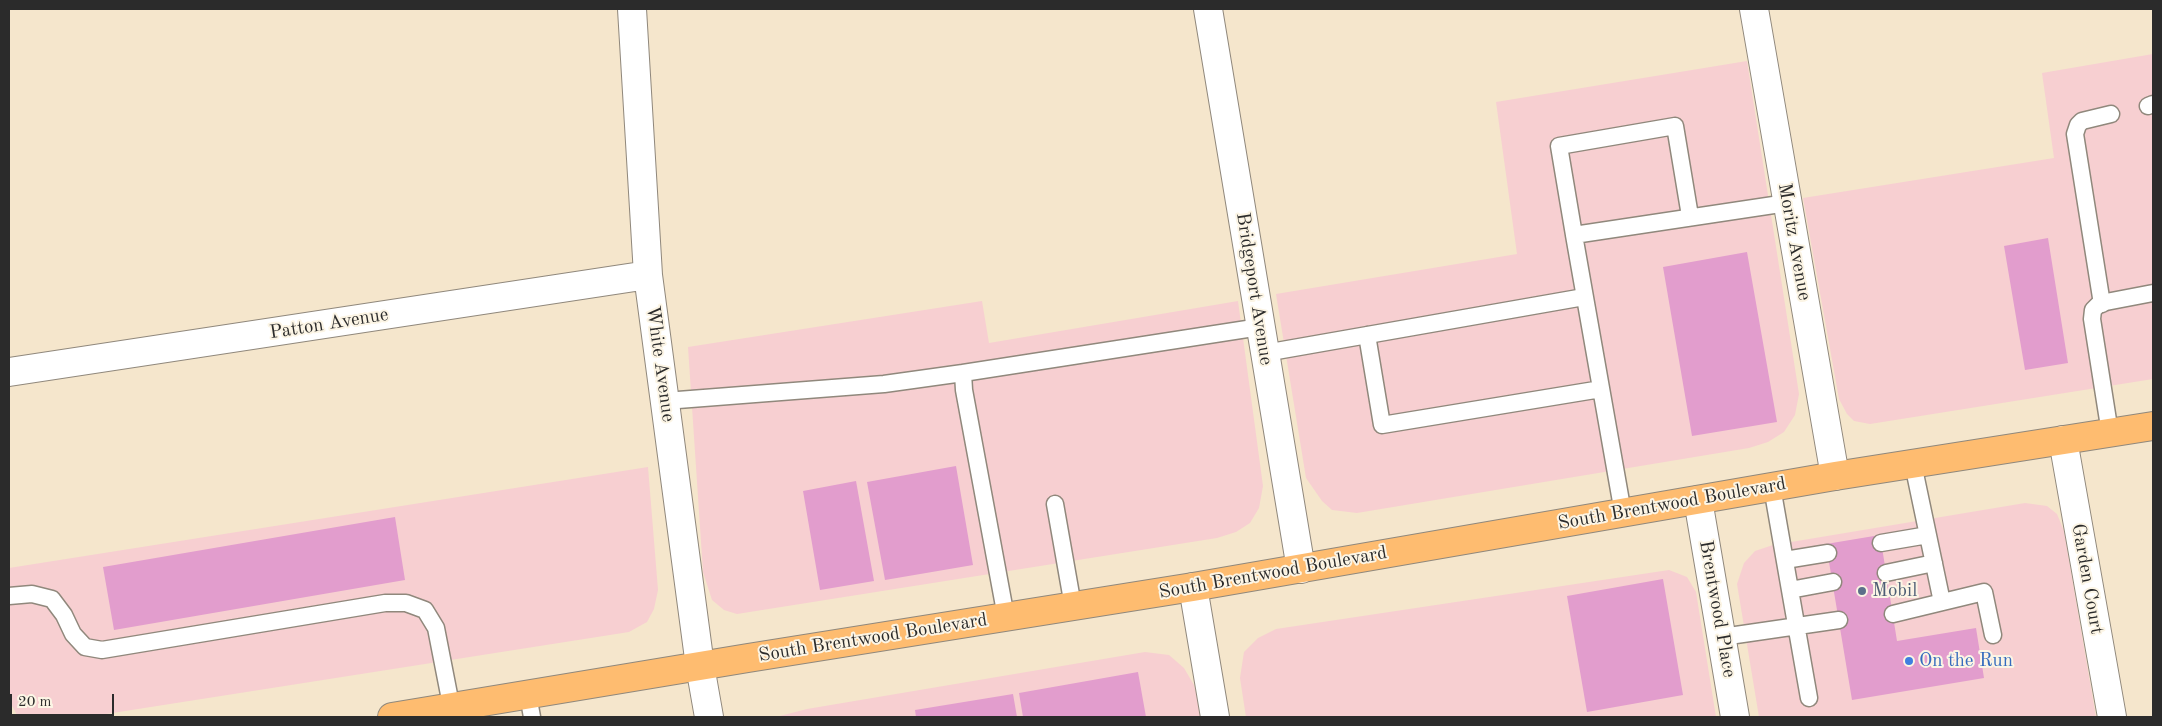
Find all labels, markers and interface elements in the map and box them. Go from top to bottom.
street label: Moritz Avenue [1772,181,1816,303]
street label: Bridgeport Avenue [1231,211,1277,367]
street label: Patton Avenue [268,303,390,345]
street label: White Avenue [641,305,679,423]
street label: South Brentwood Boulevard [1556,473,1788,535]
street label: Garden Court [2066,522,2108,636]
street label: Brentwood Place [1694,539,1740,679]
street label: South Brentwood Boulevard [1157,542,1389,604]
place label: Mobil [1872,580,1917,602]
marker: Mobil [1856,585,1868,597]
street label: South Brentwood Boulevard [757,609,989,667]
place label: On the Run [1919,650,2013,672]
marker: On the Run [1903,655,1915,667]
scale bar [12,684,116,716]
text: 20 m [18,695,52,710]

